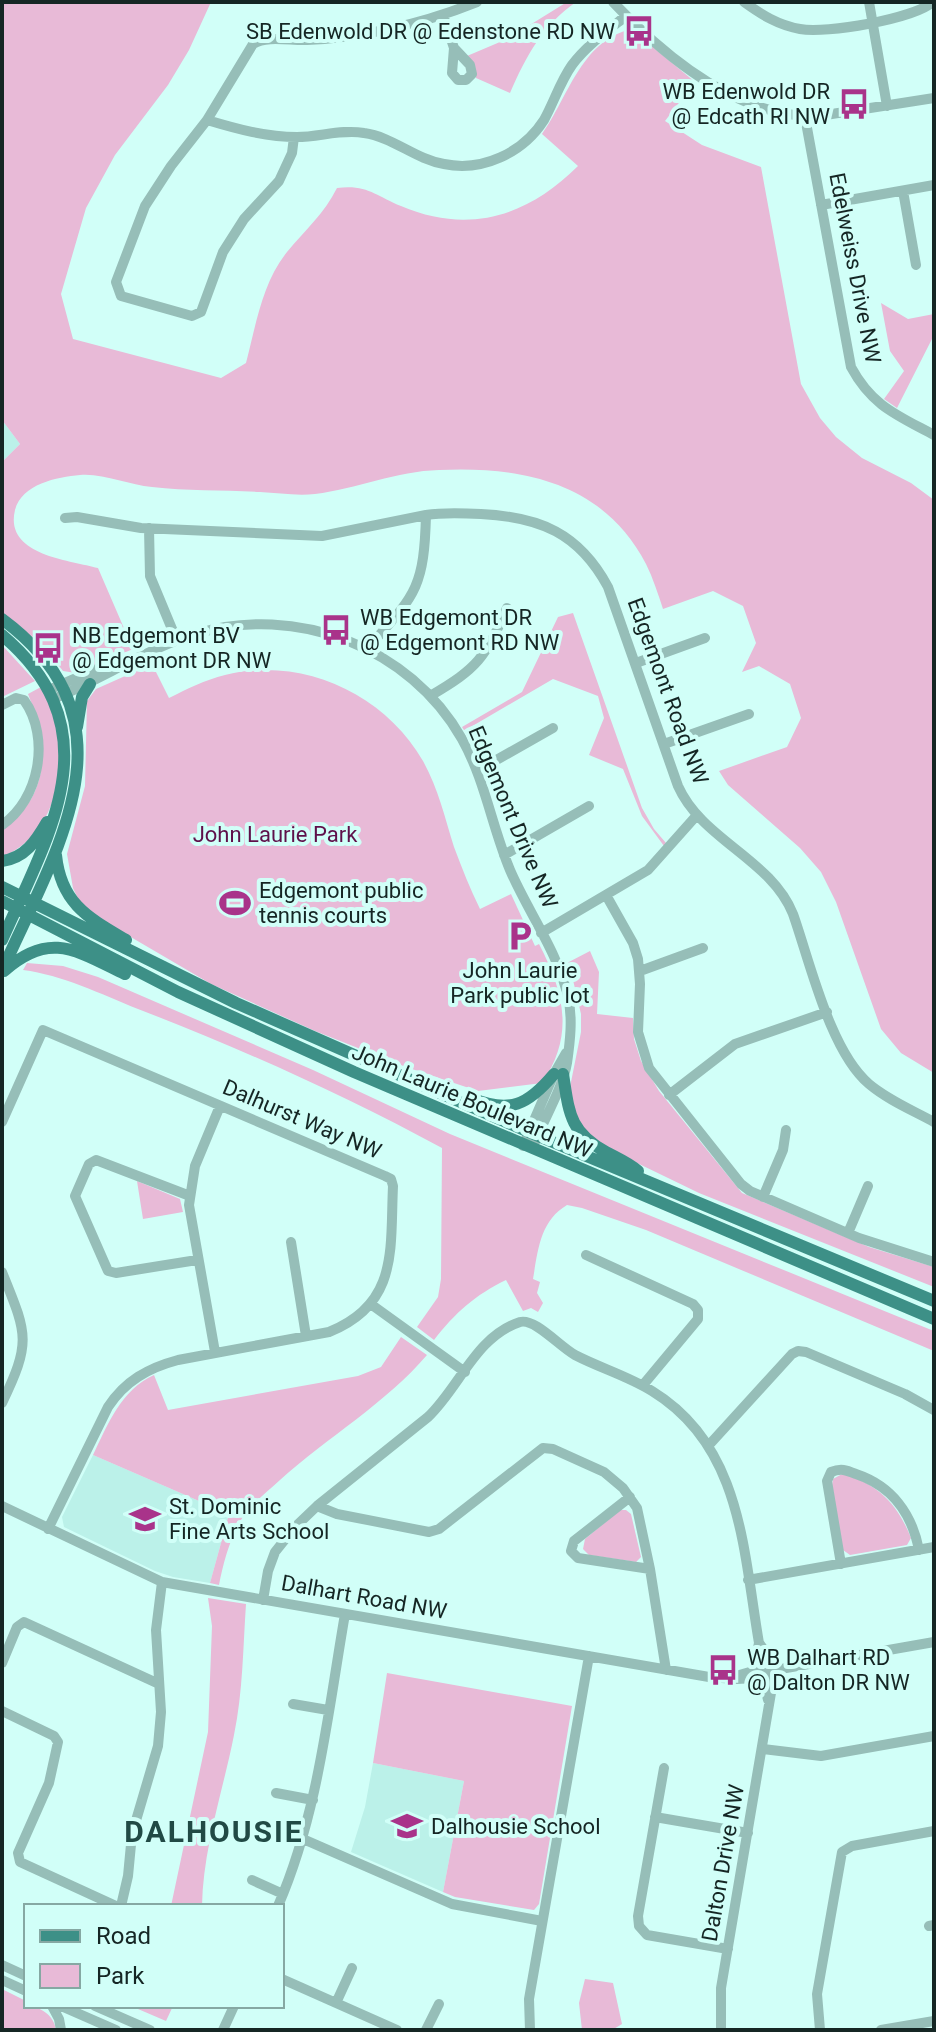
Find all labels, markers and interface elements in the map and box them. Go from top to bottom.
bus stop icon: SB Edenwold DR @ Edenstone RD NW [622,14,656,48]
place label: SB Edenwold DR @ Edenstone RD NW [246,19,615,44]
place label: WB Edenwold DR @ Edcath RI NW [663,79,830,129]
bus stop icon: WB Edenwold DR @ Edcath RI NW [837,87,871,121]
street label: Edelweiss Drive NW [824,171,886,366]
street label: Edgemont Road NW [623,594,714,788]
place label: WB Edgemont DR @ Edgemont RD NW [360,605,560,655]
bus stop icon: WB Edgemont DR @ Edgemont RD NW [319,613,353,647]
place label: NB Edgemont BV @ Edgemont DR NW [72,623,272,673]
bus stop icon: NB Edgemont BV @ Edgemont DR NW [31,631,65,665]
street label: Edgemont Drive NW [463,722,563,912]
park label: John Laurie Park [193,822,358,847]
place label: Edgemont public tennis courts [259,878,423,928]
sports icon: Edgemont public tennis courts [218,886,252,920]
parking icon: John Laurie Park public lot [503,919,537,953]
place label: John Laurie Park public lot [450,958,590,1008]
street label: John Laurie Boulevard NW [348,1039,596,1163]
street label: Dalhurst Way NW [219,1074,385,1164]
place label: St. Dominic Fine Arts School [169,1494,329,1544]
school or university icon: St. Dominic Fine Arts School [128,1502,162,1536]
street label: Dalhart Road NW [279,1570,449,1624]
place label: WB Dalhart RD @ Dalton DR NW [747,1645,910,1695]
bus stop icon: WB Dalhart RD @ Dalton DR NW [706,1653,740,1687]
street label: Dalton Drive NW [697,1782,749,1943]
school or university icon: Dalhousie School [390,1809,424,1843]
district label: DALHOUSIE [124,1814,304,1849]
place label: Dalhousie School [431,1814,601,1839]
legend [24,1904,284,2008]
text: Road [96,1922,151,1950]
text: Park [96,1962,145,1990]

